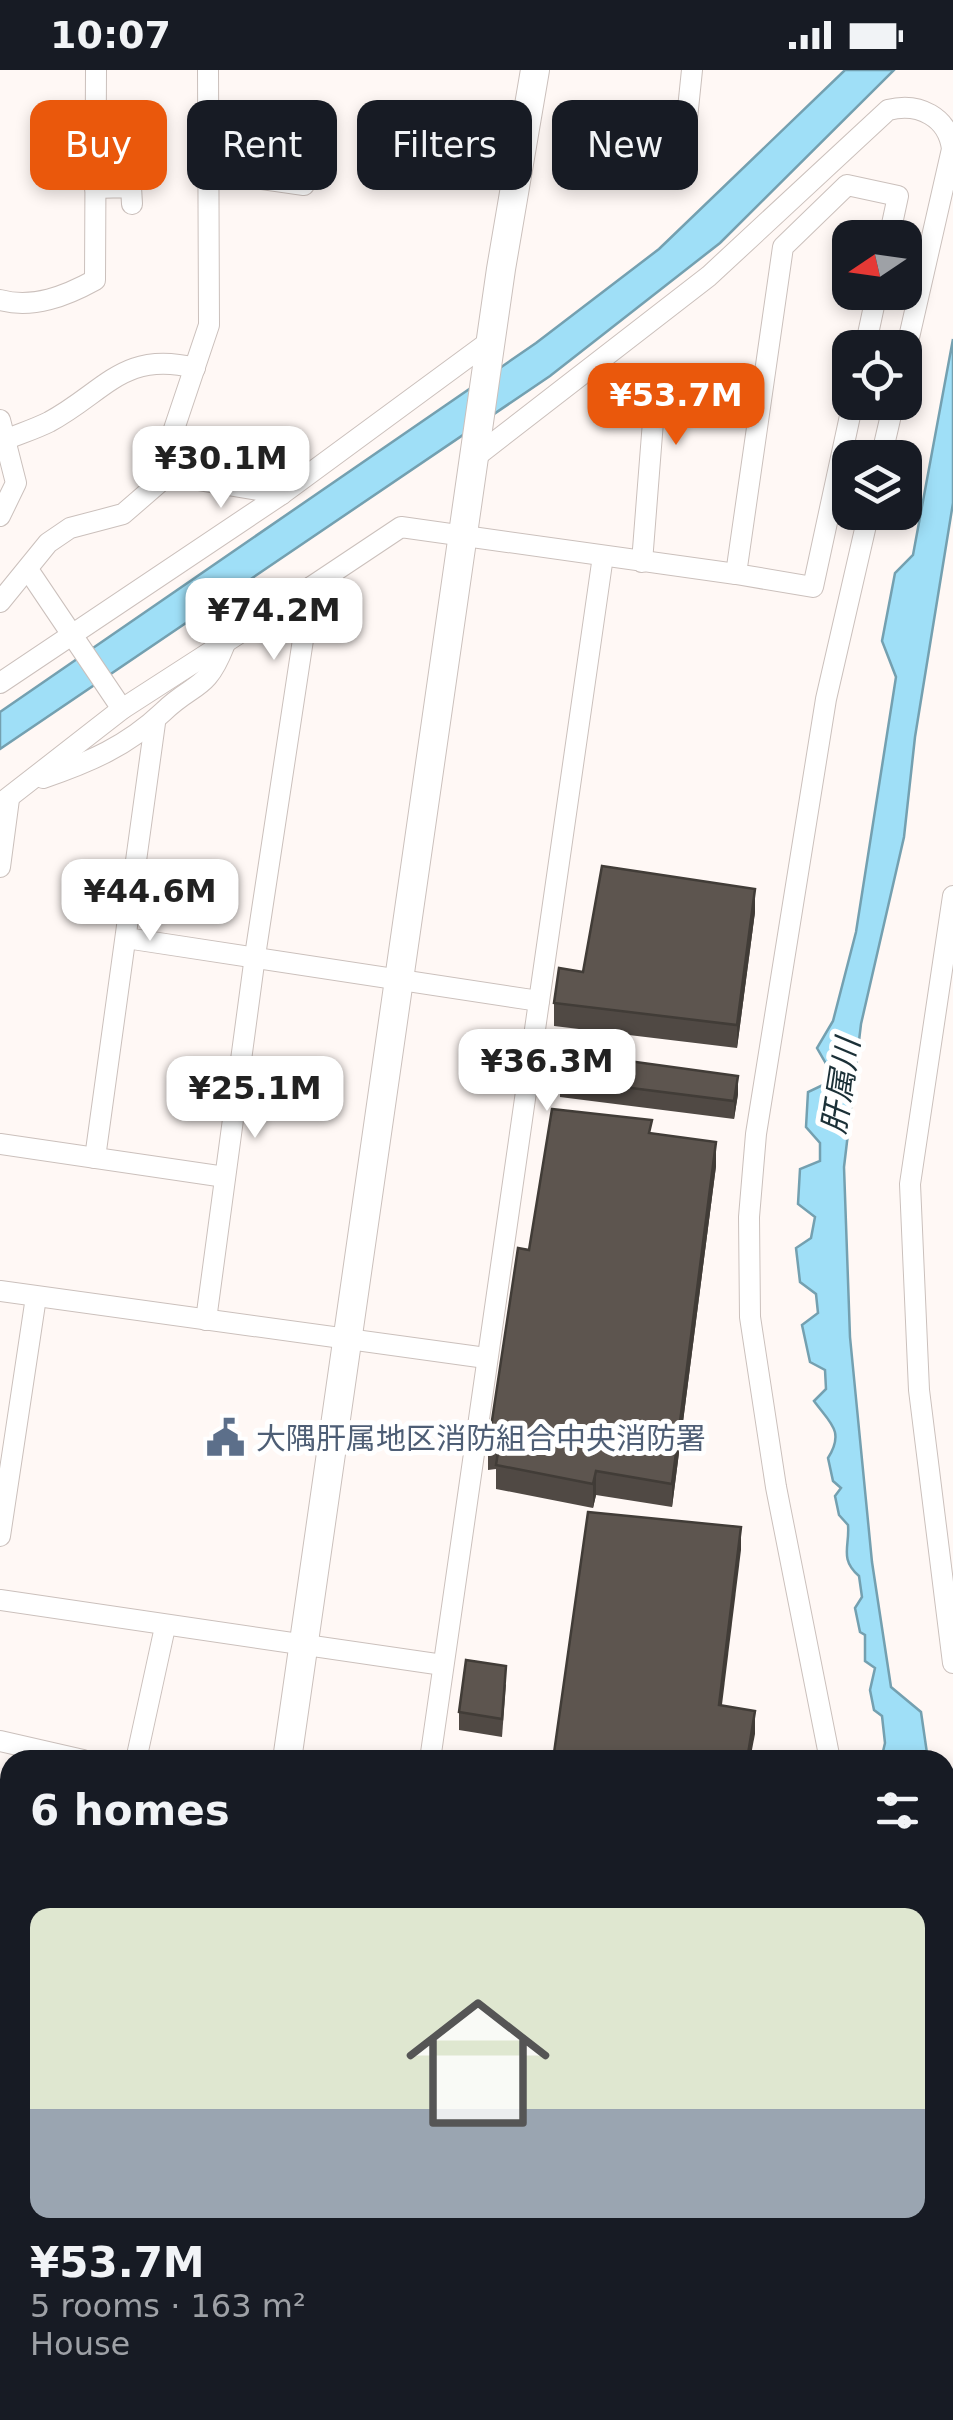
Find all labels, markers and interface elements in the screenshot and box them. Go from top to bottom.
text: 10:07 [50,13,171,57]
chip: Buy [30,100,167,190]
chip: Rent [187,100,337,190]
chip: Filters [357,100,532,190]
chip: New [552,100,698,190]
north arrow [832,220,922,310]
map controls [832,220,922,530]
button: locate [832,330,922,420]
pin: ¥53.7M [595,363,757,448]
text: ¥53.7M [609,376,743,414]
pin: ¥30.1M [140,426,302,511]
text: ¥30.1M [154,439,288,477]
button: layers [832,440,922,530]
pin: ¥74.2M [193,578,355,663]
text: ¥74.2M [207,591,341,629]
pin: ¥44.6M [69,859,231,944]
text: ¥44.6M [83,872,217,910]
pin: ¥36.3M [466,1029,628,1114]
water label: 肝属川 [815,1033,868,1136]
text: ¥36.3M [480,1042,614,1080]
pin: ¥25.1M [174,1056,336,1141]
text: ¥25.1M [188,1069,322,1107]
public building icon: 大隅肝属地区消防組合中央消防署 [205,1417,247,1459]
place label: 大隅肝属地区消防組合中央消防署 [256,1421,706,1456]
icon: filters [870,1783,925,1838]
text: 6 homes [30,1786,230,1835]
icon: home [388,1973,568,2153]
text: ¥53.7M [30,2238,205,2287]
text: 5 rooms · 163 m² [30,2287,306,2325]
text: House [30,2325,130,2363]

